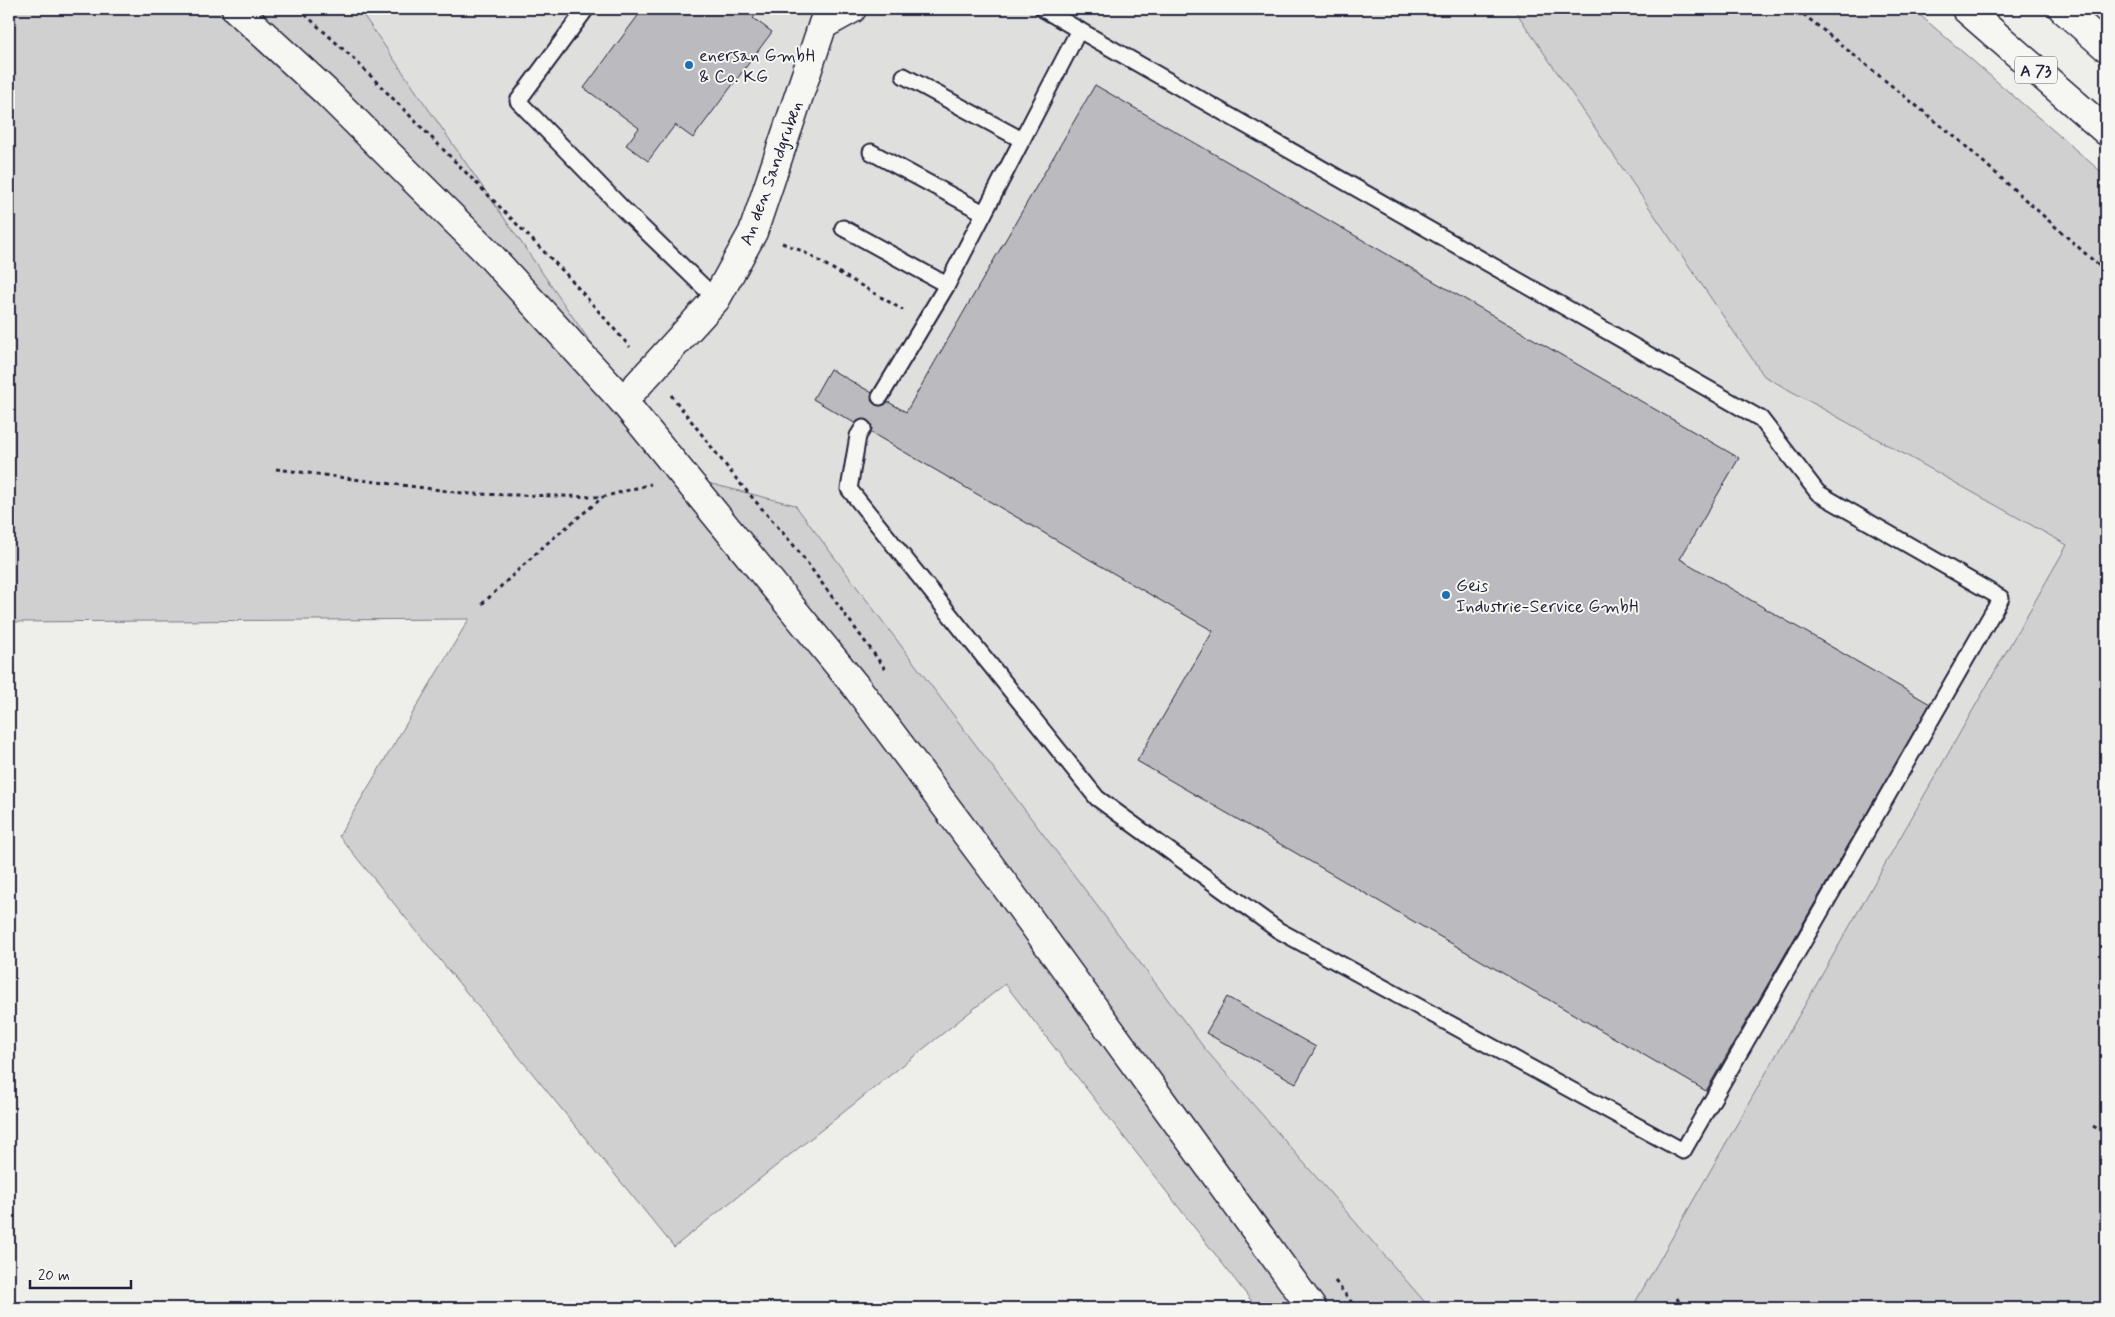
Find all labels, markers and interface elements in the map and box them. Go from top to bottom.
place label: enersan GmbH & Co. KG [699,44,815,89]
road number: A 73 [2015,56,2057,84]
marker: enersan GmbH & Co. KG [683,59,695,71]
street label: An den Sandgruben [735,98,809,249]
place label: Geis Industrie-Service GmbH [1456,574,1639,619]
marker: Geis Industrie-Service GmbH [1440,589,1452,601]
scale bar [30,1257,131,1289]
text: 20 m [38,1266,70,1286]

